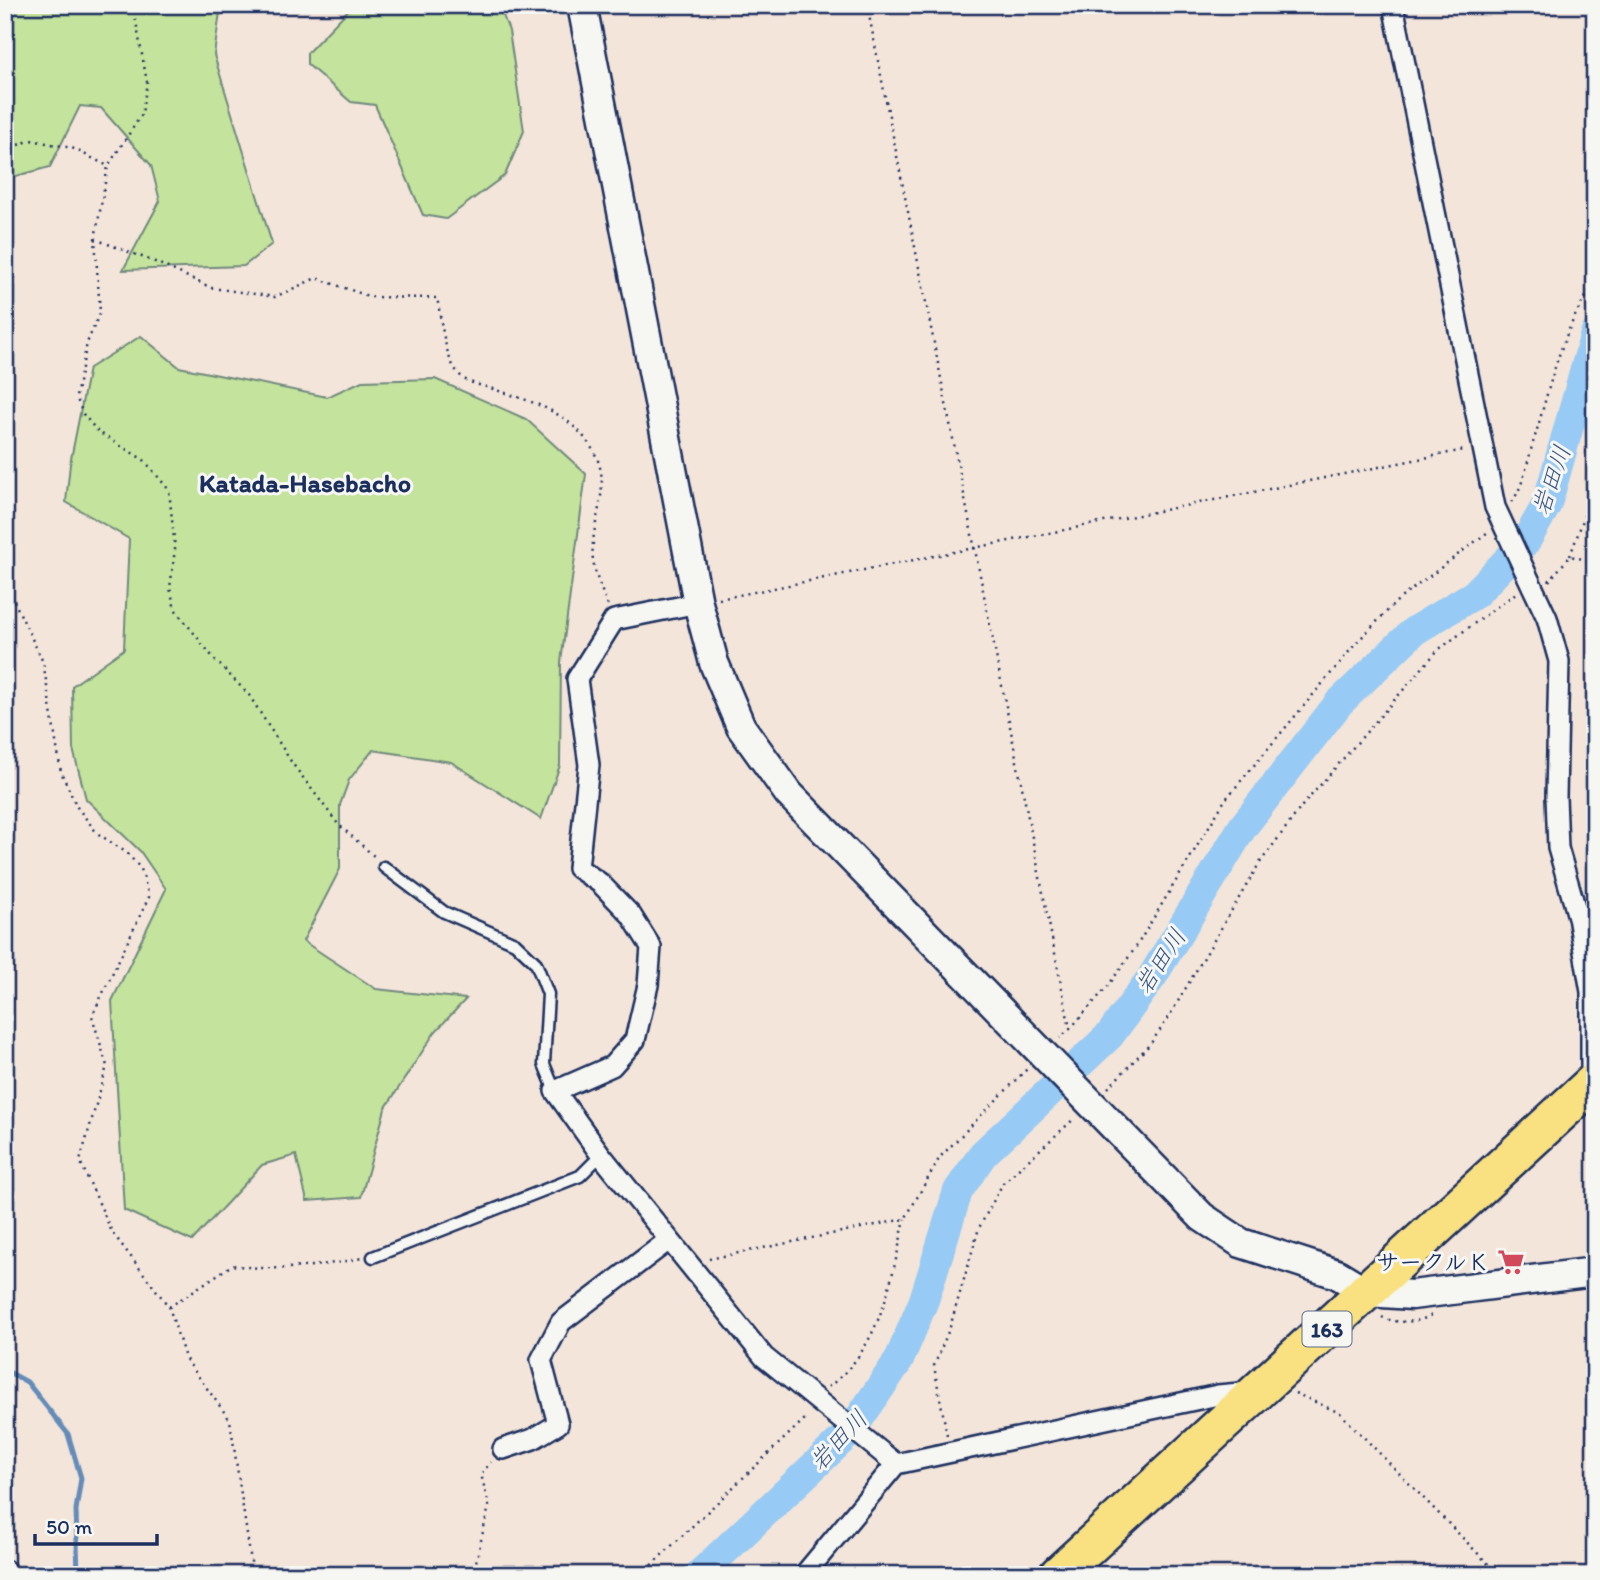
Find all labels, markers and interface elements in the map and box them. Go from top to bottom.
water label: 岩田川 [1526,441,1576,519]
district label: Katada-Hasebacho [199,467,411,499]
water label: 岩田川 [1128,923,1192,999]
supermarket icon: サークルＫ [1496,1247,1526,1277]
place label: サークルＫ [1376,1248,1490,1276]
road number: 163 [1302,1312,1352,1346]
water label: 岩田川 [803,1404,873,1476]
scale bar [35,1503,158,1547]
text: 50 m [46,1514,93,1539]

